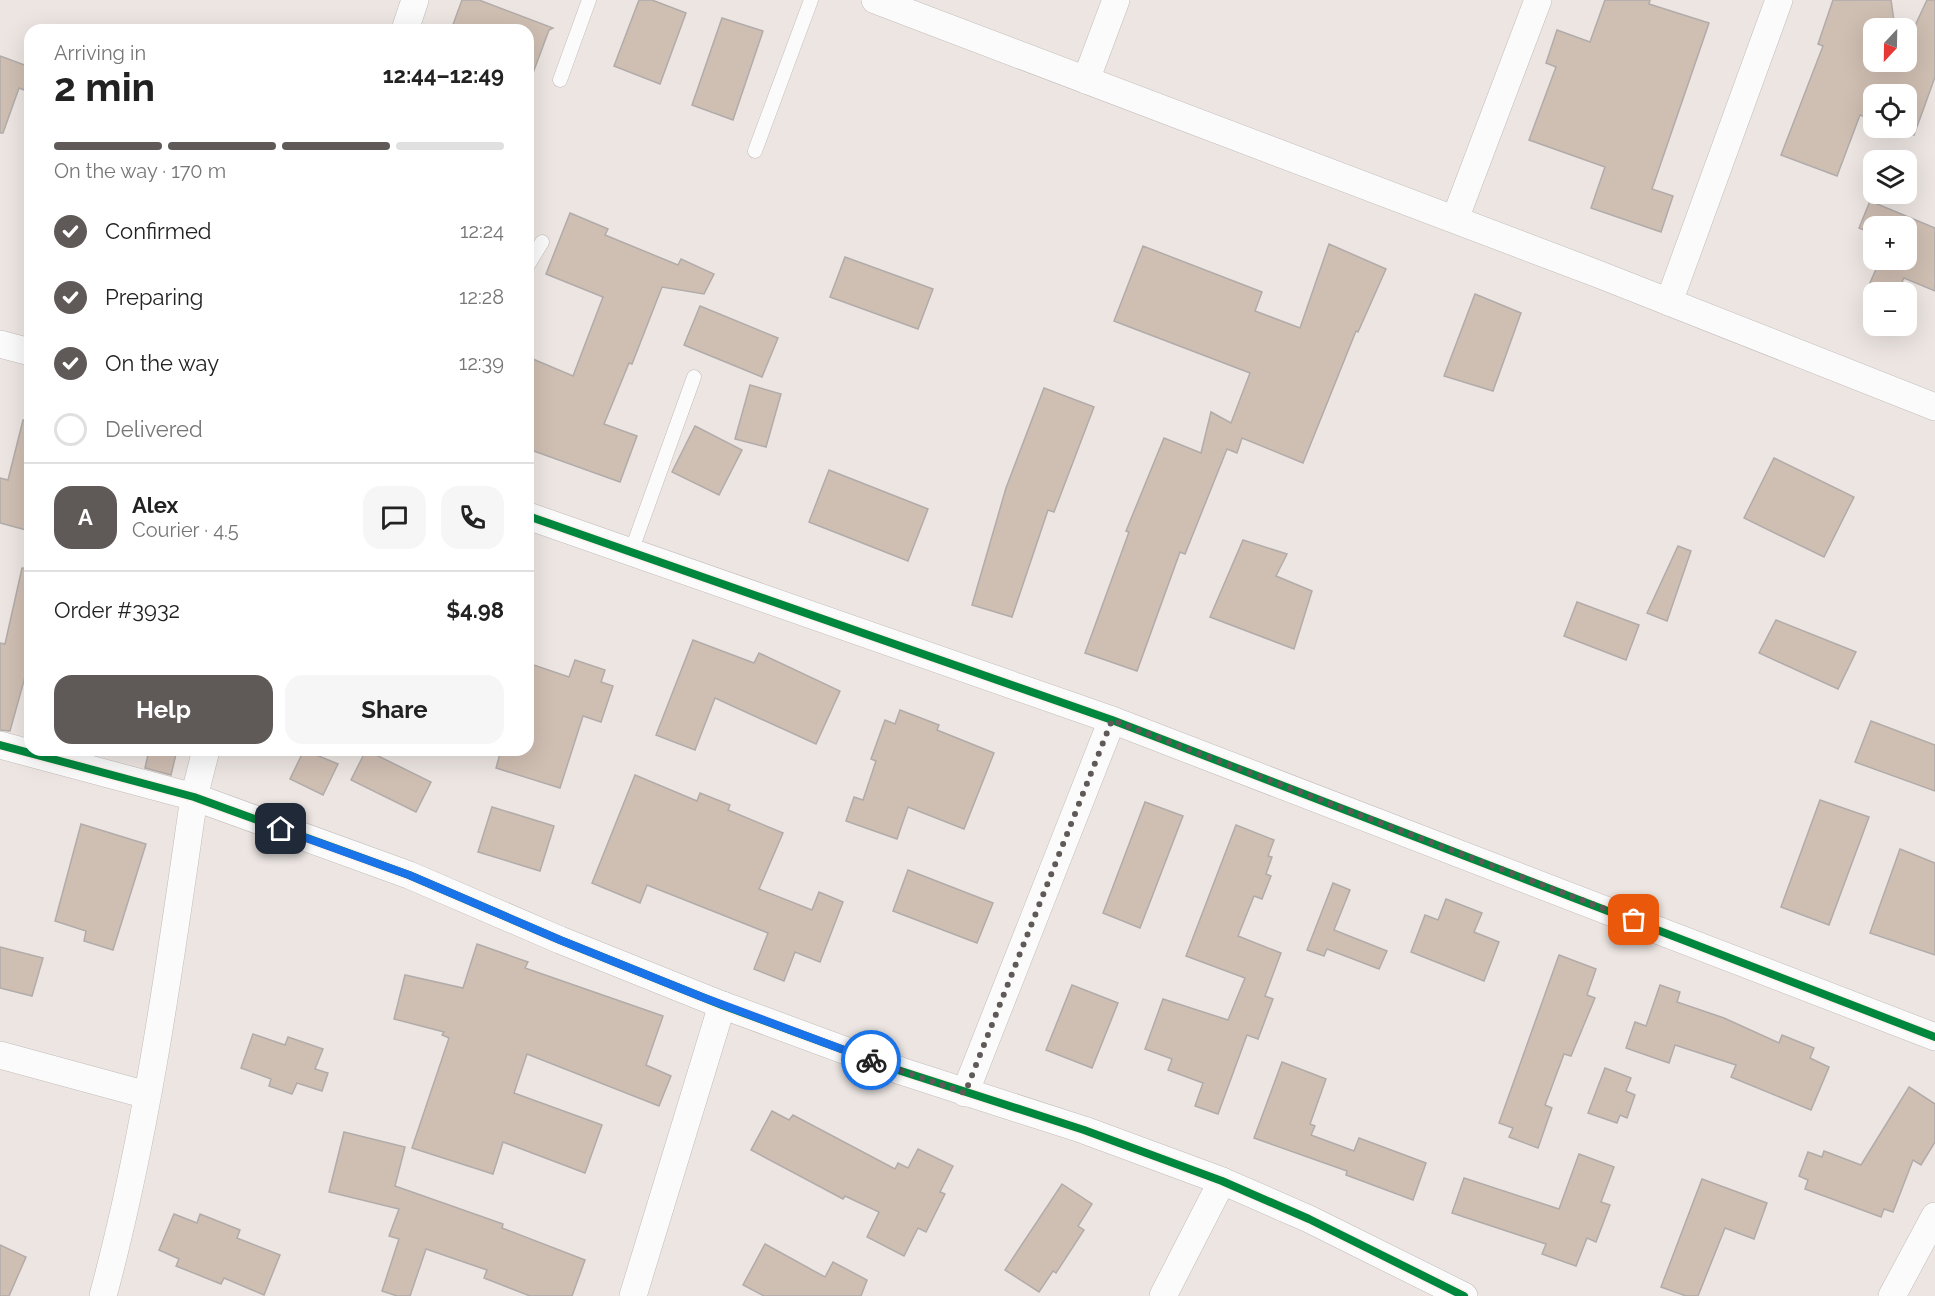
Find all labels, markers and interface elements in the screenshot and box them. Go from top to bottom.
north arrow [1863,18,1917,72]
map controls [1863,18,1917,336]
text: Arriving in [54,41,146,65]
text: 12:44–12:49 [383,62,504,88]
text: 2 min [54,64,155,110]
button: locate [1863,84,1917,138]
button: layers [1863,150,1917,204]
text: On the way · 170 m [54,159,226,183]
icon: check [54,215,87,248]
button: + [1863,216,1917,270]
text: Confirmed [105,218,212,244]
text: 12:24 [460,219,504,243]
icon: check [54,281,87,314]
button: − [1863,282,1917,336]
text: Preparing [105,284,203,310]
text: 12:28 [459,285,504,309]
icon: check [54,347,87,380]
text: On the way [105,350,219,376]
text: 12:39 [459,351,504,375]
text: Delivered [105,416,203,442]
button: chat [363,486,426,549]
button: phone [441,486,504,549]
text: Alex [132,492,178,518]
text: A [78,504,93,530]
text: Courier · 4.5 [132,518,239,542]
text: Order #3932 [54,597,180,623]
text: $4.98 [446,597,504,623]
button: Help [54,675,273,744]
button: Share [285,675,504,744]
pin [255,803,306,854]
icon: home [264,812,297,845]
pin [1608,894,1659,945]
icon: bag [1617,903,1650,936]
courier [841,1030,901,1090]
icon: bike [855,1044,888,1077]

